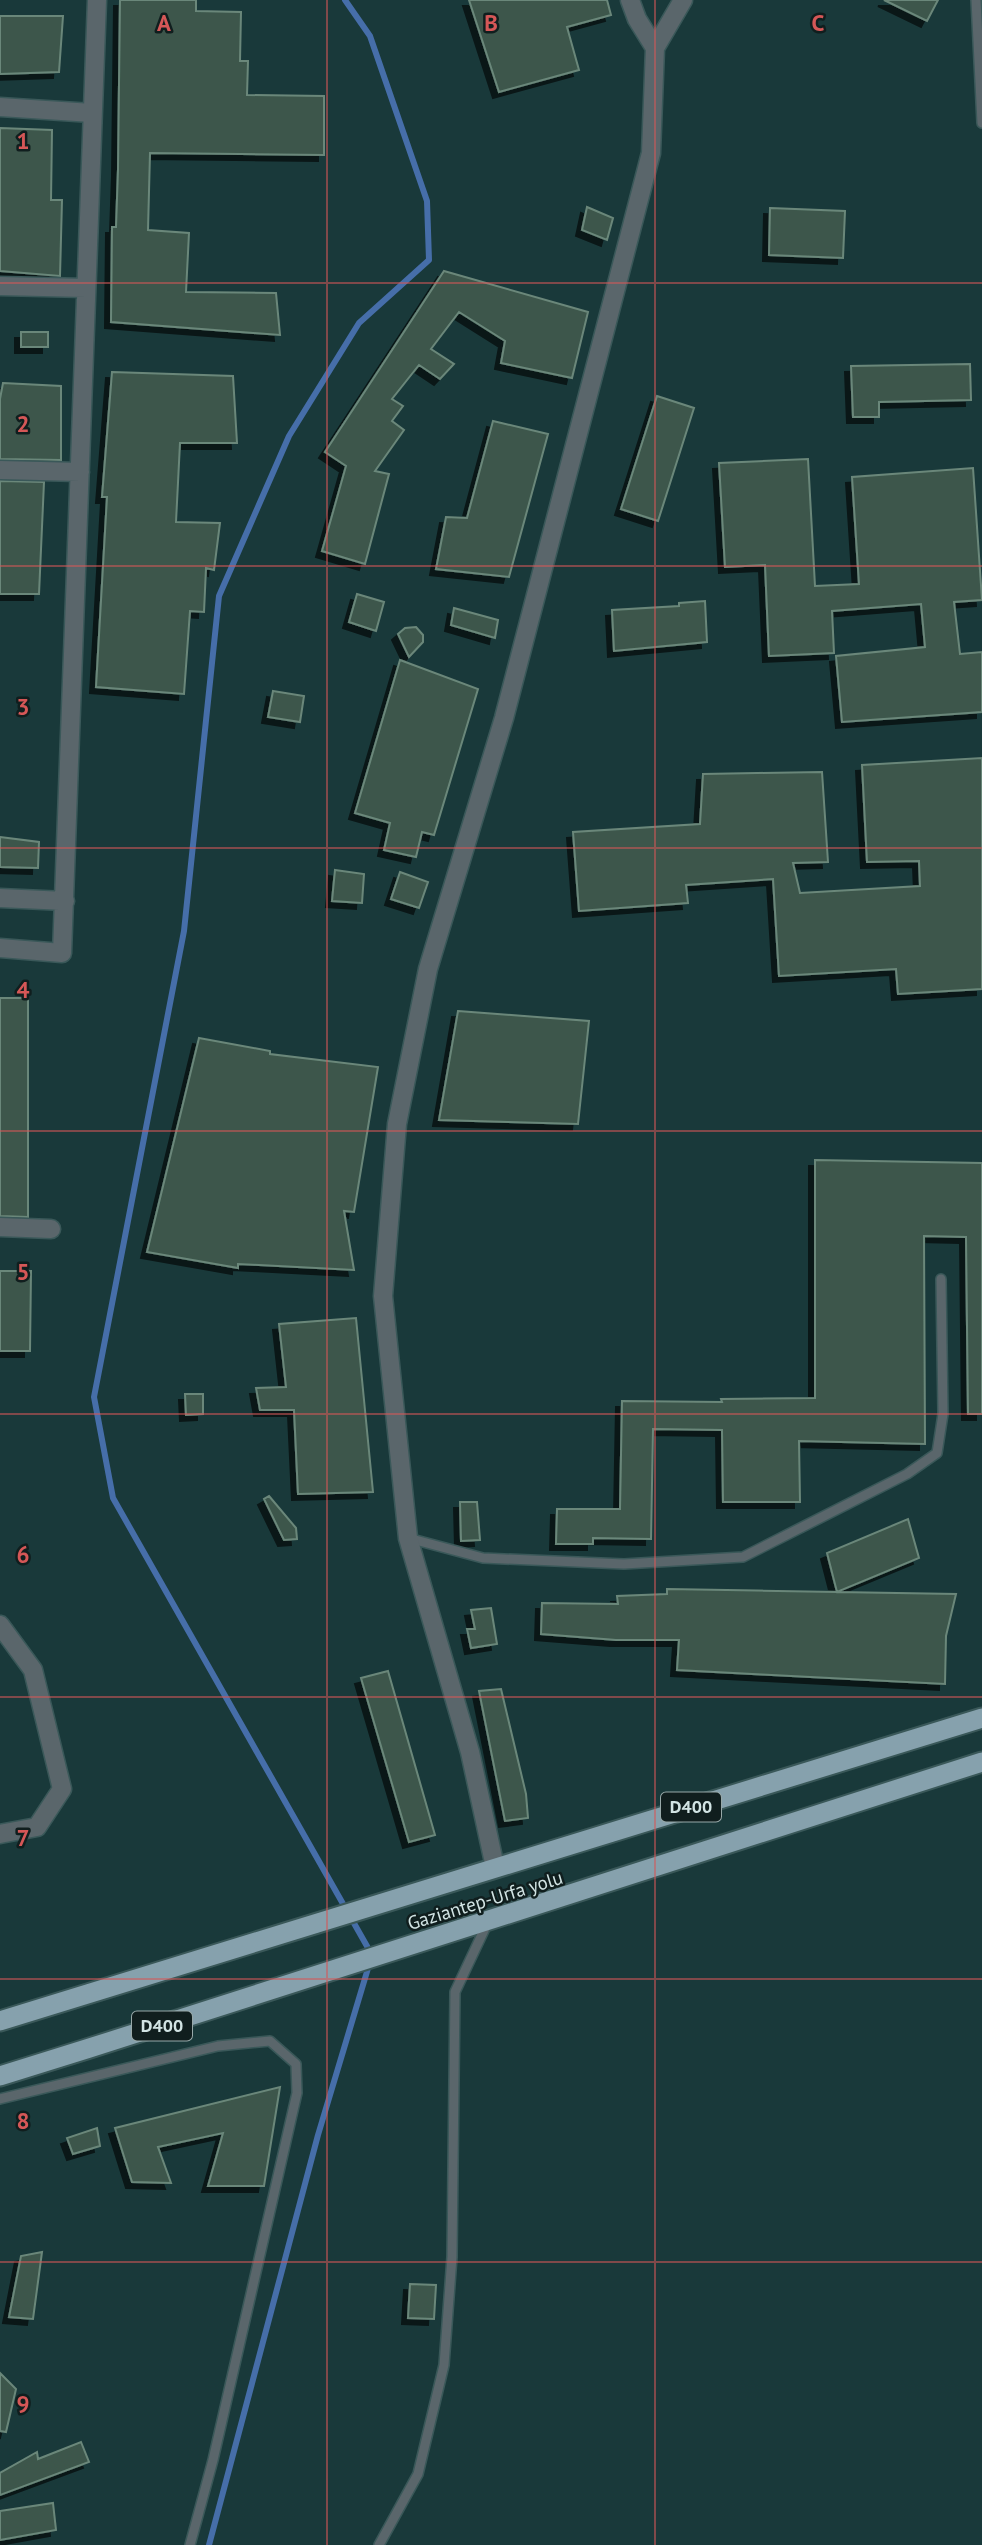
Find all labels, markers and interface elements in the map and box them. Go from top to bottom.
text: A [157,8,171,37]
text: B [484,8,498,37]
text: C [812,8,825,37]
text: 1 [16,126,30,155]
text: 2 [16,409,30,438]
text: 3 [16,692,30,721]
text: 4 [16,975,30,1004]
text: 5 [16,1257,30,1286]
text: 6 [16,1540,30,1569]
road number: D400 [661,1793,721,1822]
text: 7 [16,1823,30,1852]
street label: Gaziantep-Urfa yolu [404,1865,566,1935]
road number: D400 [132,2012,192,2040]
text: 8 [16,2106,30,2135]
text: 9 [16,2389,30,2418]

